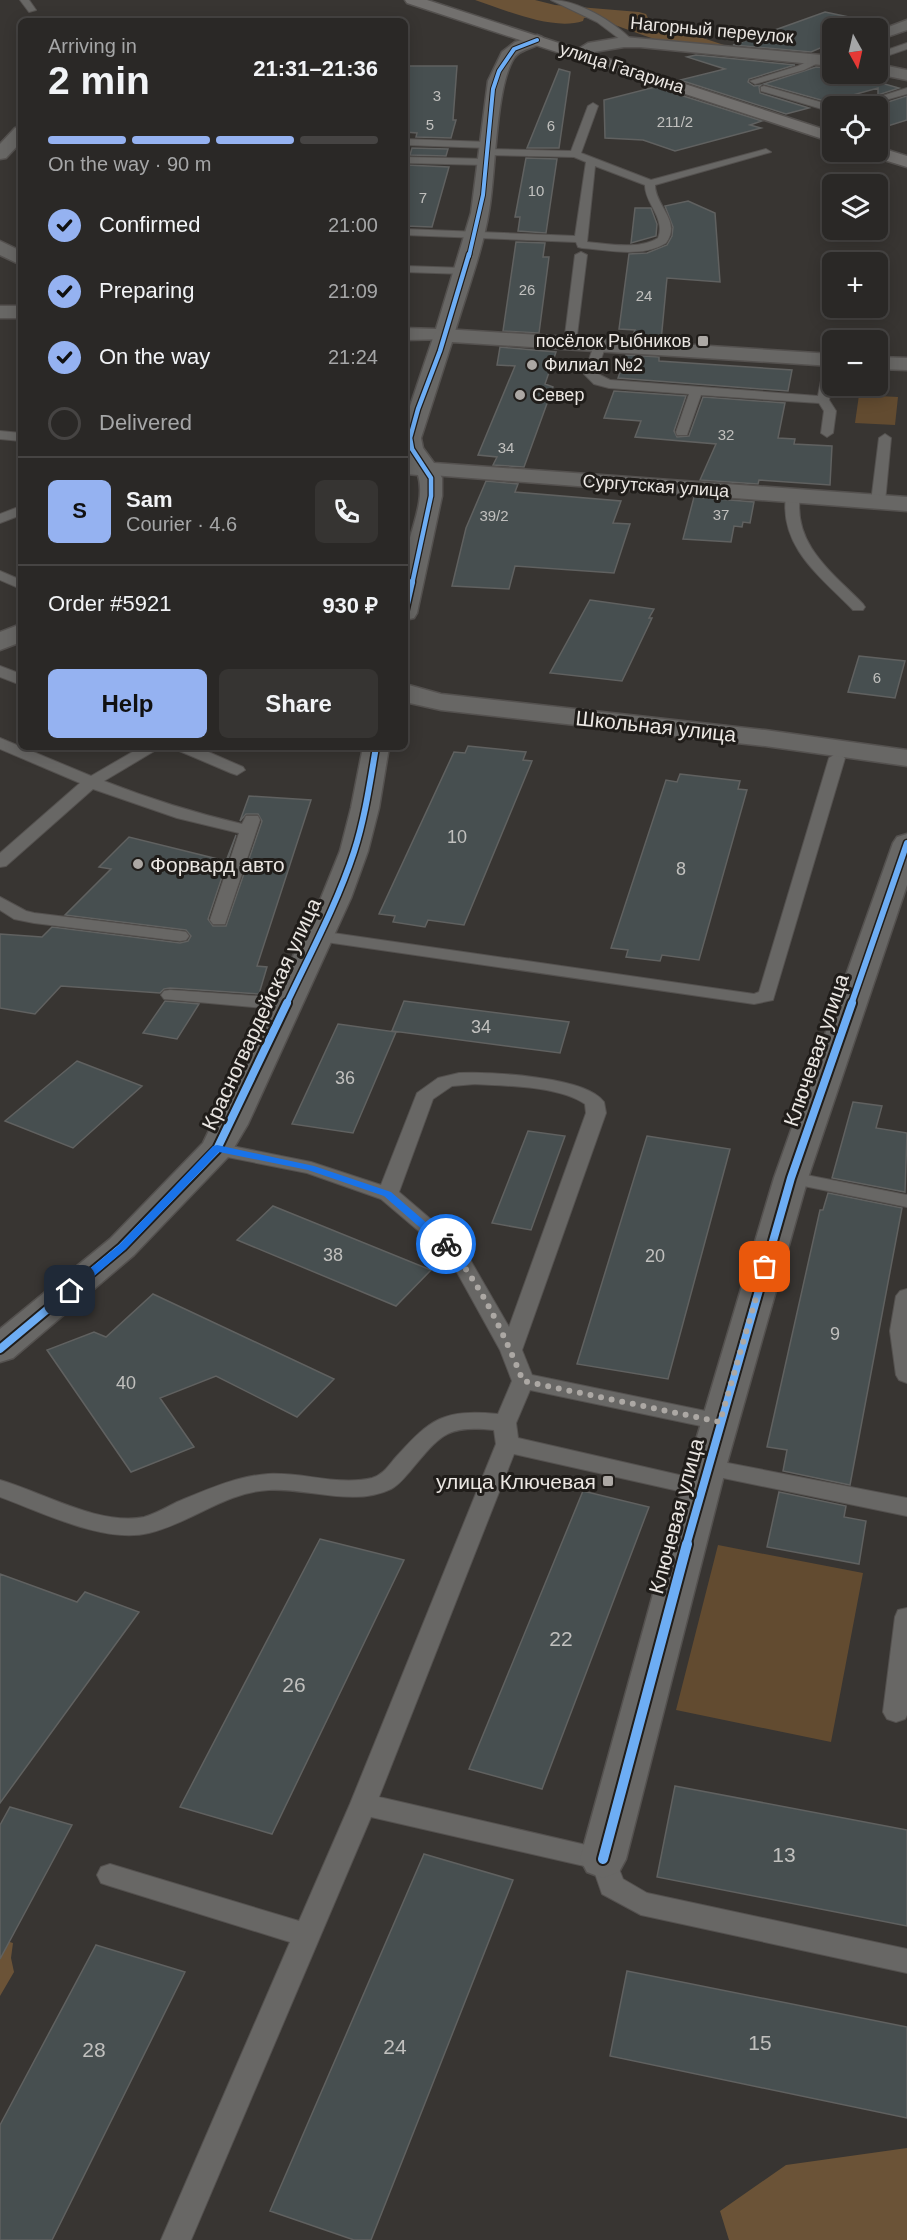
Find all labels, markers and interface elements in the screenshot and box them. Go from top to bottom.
street label: Нагорный переулок [629,13,795,47]
north arrow [822,18,888,84]
map controls [822,18,888,396]
text: Arriving in [48,35,137,57]
street label: улица Гагарина [557,38,688,98]
text: 21:31–21:36 [253,56,378,81]
text: 2 min [48,59,150,102]
house number: 3 [433,87,441,104]
button: locate [822,96,888,162]
house number: 211/2 [657,113,693,130]
house number: 5 [426,116,434,133]
house number: 6 [547,117,555,134]
text: On the way · 90 m [48,153,211,175]
button: layers [822,174,888,240]
house number: 10 [528,182,544,199]
house number: 7 [419,189,427,206]
icon: check [48,209,81,242]
text: Confirmed [99,212,200,237]
text: 21:00 [328,214,378,236]
button: + [822,252,888,318]
icon: check [48,275,81,308]
text: Preparing [99,278,194,303]
text: 21:09 [328,280,378,302]
house number: 26 [519,281,535,298]
house number: 24 [636,287,652,304]
button: − [822,330,888,396]
place label: посёлок Рыбников [536,331,691,351]
marker: посёлок Рыбников [696,334,710,348]
icon: check [48,341,81,374]
text: On the way [99,344,210,369]
text: 21:24 [328,346,378,368]
place label: Филиал №2 [544,355,643,375]
marker: Филиал №2 [525,358,539,372]
place label: Север [532,385,584,405]
marker: Север [513,388,527,402]
text: Delivered [99,410,192,435]
house number: 32 [718,426,734,443]
house number: 34 [498,439,514,456]
street label: Сургутская улица [582,471,731,501]
button: phone [315,480,378,543]
text: Sam [126,487,172,512]
text: S [72,498,87,523]
house number: 37 [713,506,729,523]
house number: 39/2 [479,507,509,524]
text: Courier · 4.6 [126,513,237,535]
text: Order #5921 [48,591,172,616]
text: 930 ₽ [322,593,378,618]
button: Help [48,669,207,738]
button: Share [219,669,378,738]
house number: 6 [873,669,881,686]
street label: Школьная улица [575,706,738,746]
house number: 10 [447,827,467,847]
place label: Форвард авто [150,853,285,876]
marker: Форвард авто [131,857,145,871]
house number: 8 [676,859,686,879]
street label: Красногвардейская улица [197,894,325,1134]
street label: Ключевая улица [779,970,853,1129]
house number: 34 [471,1017,491,1037]
house number: 36 [335,1068,355,1088]
courier [416,1214,476,1274]
icon: bike [430,1228,463,1261]
pin [739,1241,790,1292]
house number: 38 [323,1245,343,1265]
house number: 20 [645,1246,665,1266]
icon: bag [748,1250,781,1283]
pin [44,1265,95,1316]
icon: home [53,1274,86,1307]
house number: 9 [830,1324,840,1344]
house number: 40 [116,1373,136,1393]
street label: Ключевая улица [644,1435,708,1596]
place label: улица Ключевая [436,1470,596,1493]
marker: улица Ключевая [601,1474,615,1488]
house number: 22 [549,1627,573,1650]
house number: 26 [282,1673,306,1696]
house number: 13 [772,1843,796,1866]
house number: 15 [748,2031,772,2054]
house number: 24 [383,2035,407,2058]
house number: 28 [82,2038,106,2061]

